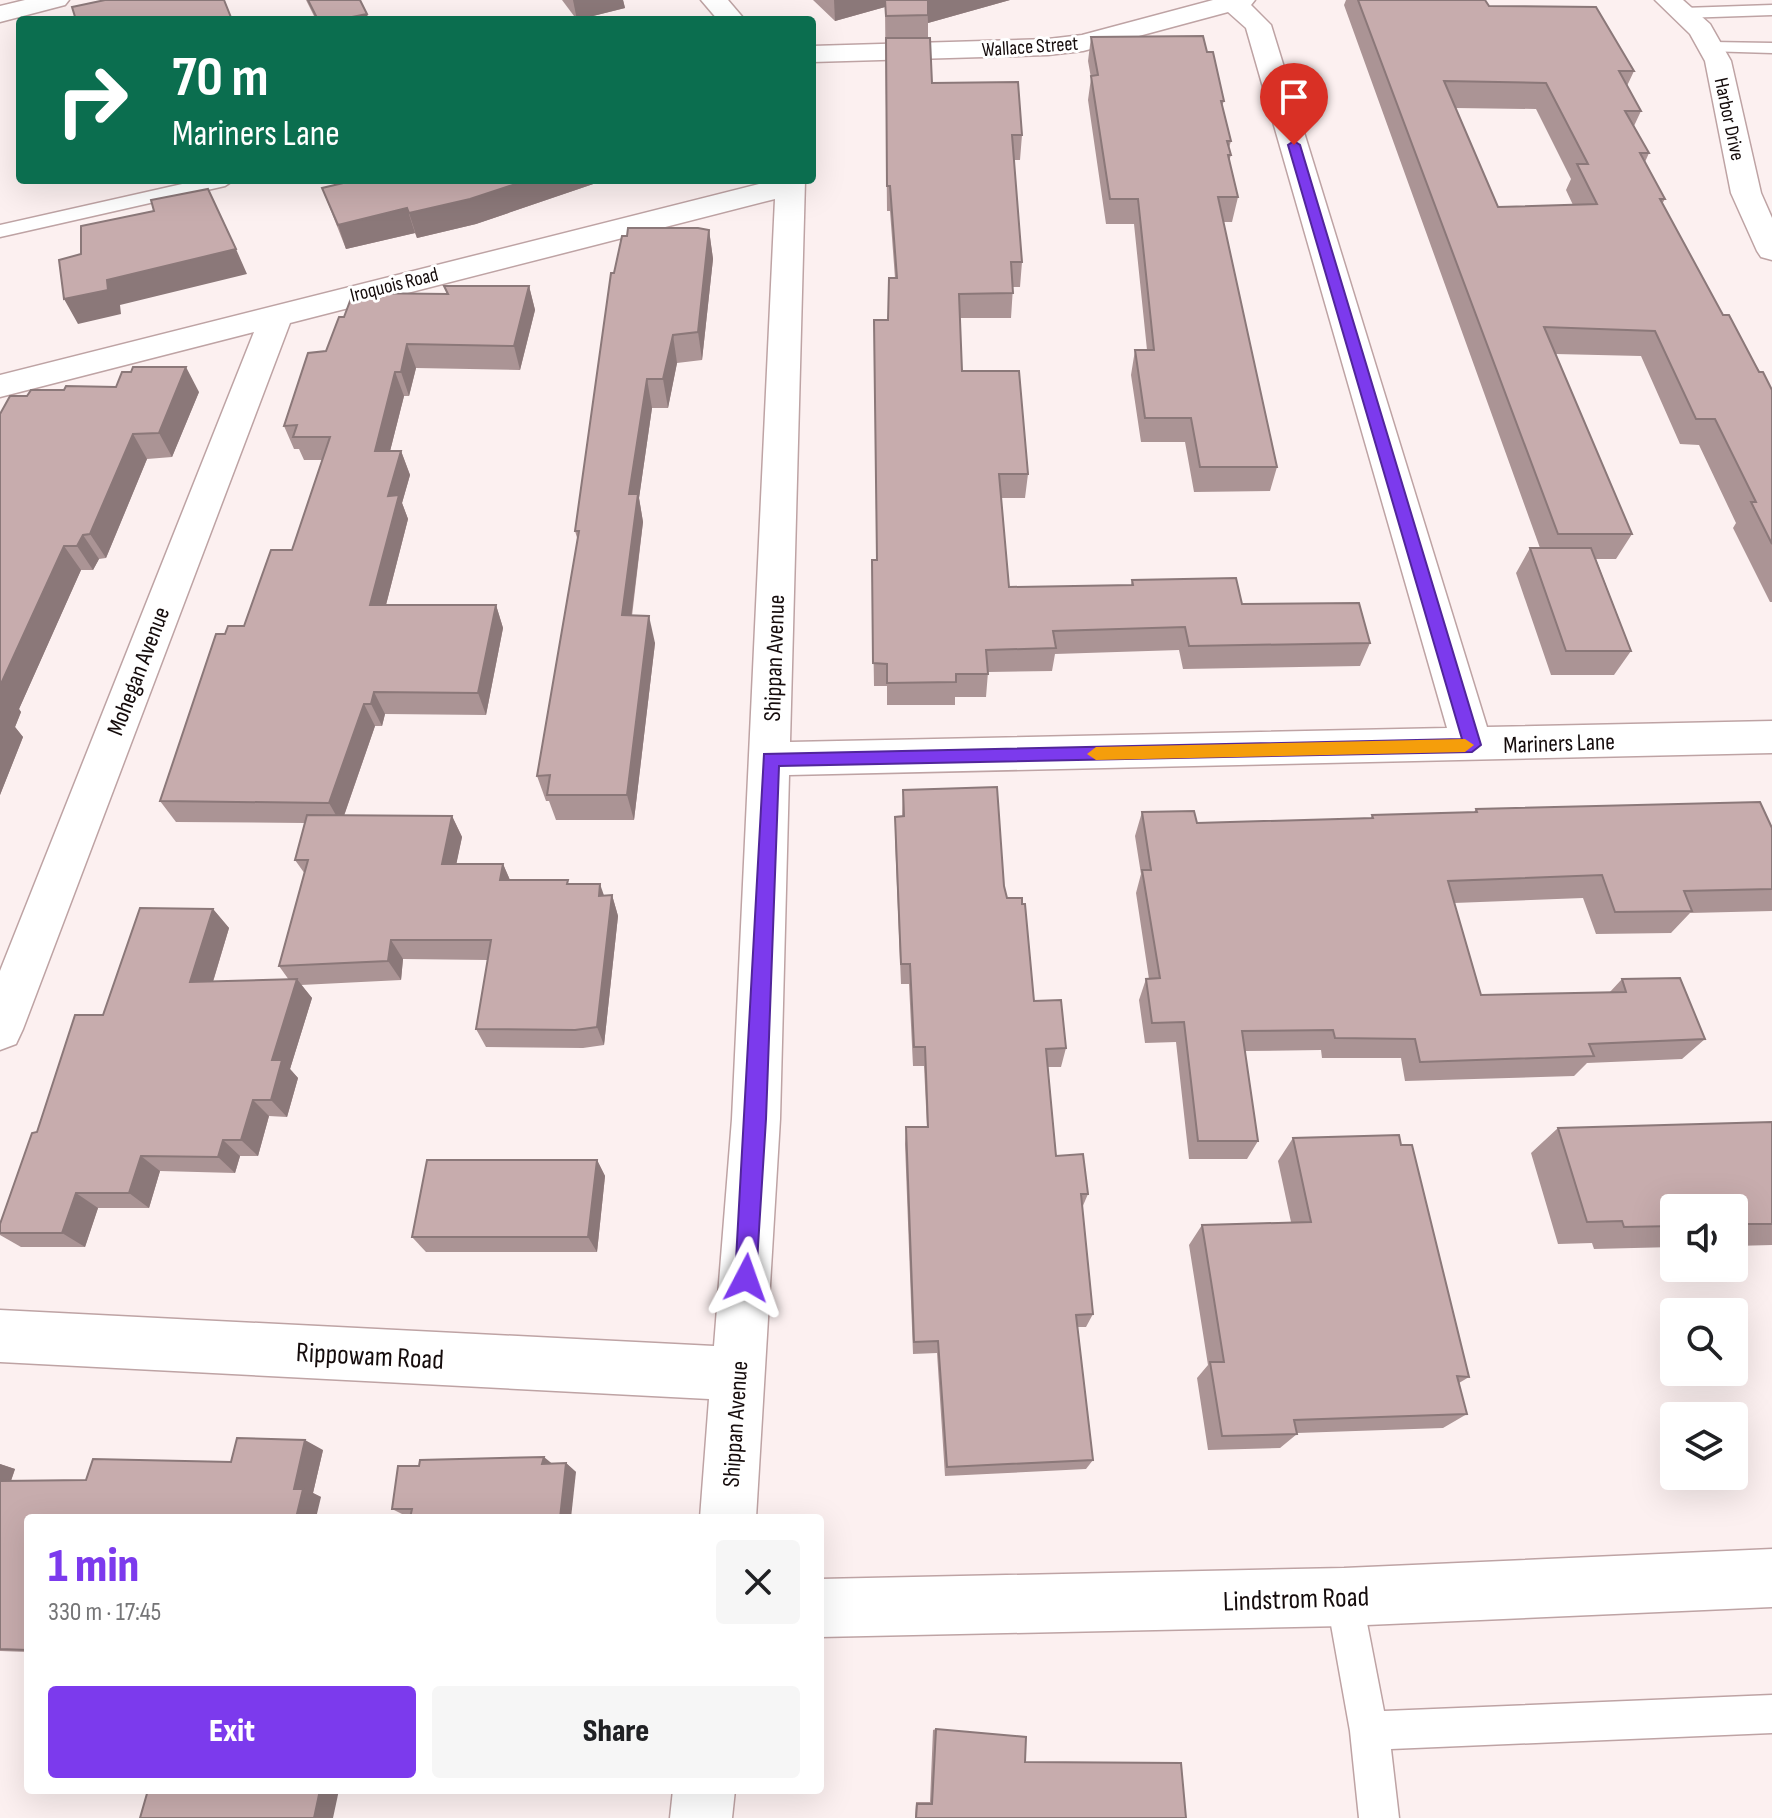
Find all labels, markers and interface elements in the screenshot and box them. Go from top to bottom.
street label: Wallace Street [981,32,1079,62]
text: 70 m [172,45,269,112]
icon: right [40,48,144,152]
pin [1260,63,1328,145]
icon: arrive [1272,75,1316,119]
street label: Harbor Drive [1709,76,1749,163]
text: Mariners Lane [172,113,340,156]
street label: Iroquois Road [348,262,441,308]
street label: Shippan Avenue [758,594,791,722]
street label: Mohegan Avenue [101,603,176,740]
street label: Mariners Lane [1503,727,1615,760]
map controls [1660,1194,1748,1490]
button: sound [1660,1194,1748,1282]
position arrow [704,1236,788,1320]
button: search [1660,1298,1748,1386]
street label: Rippowam Road [295,1336,445,1377]
street label: Shippan Avenue [717,1360,754,1488]
button: layers [1660,1402,1748,1490]
text: 1 min [48,1538,139,1595]
button: close [716,1540,800,1624]
street label: Lindstrom Road [1222,1580,1370,1619]
text: 330 m · 17:45 [48,1597,161,1628]
button: Exit [48,1686,416,1778]
button: Share [432,1686,800,1778]

